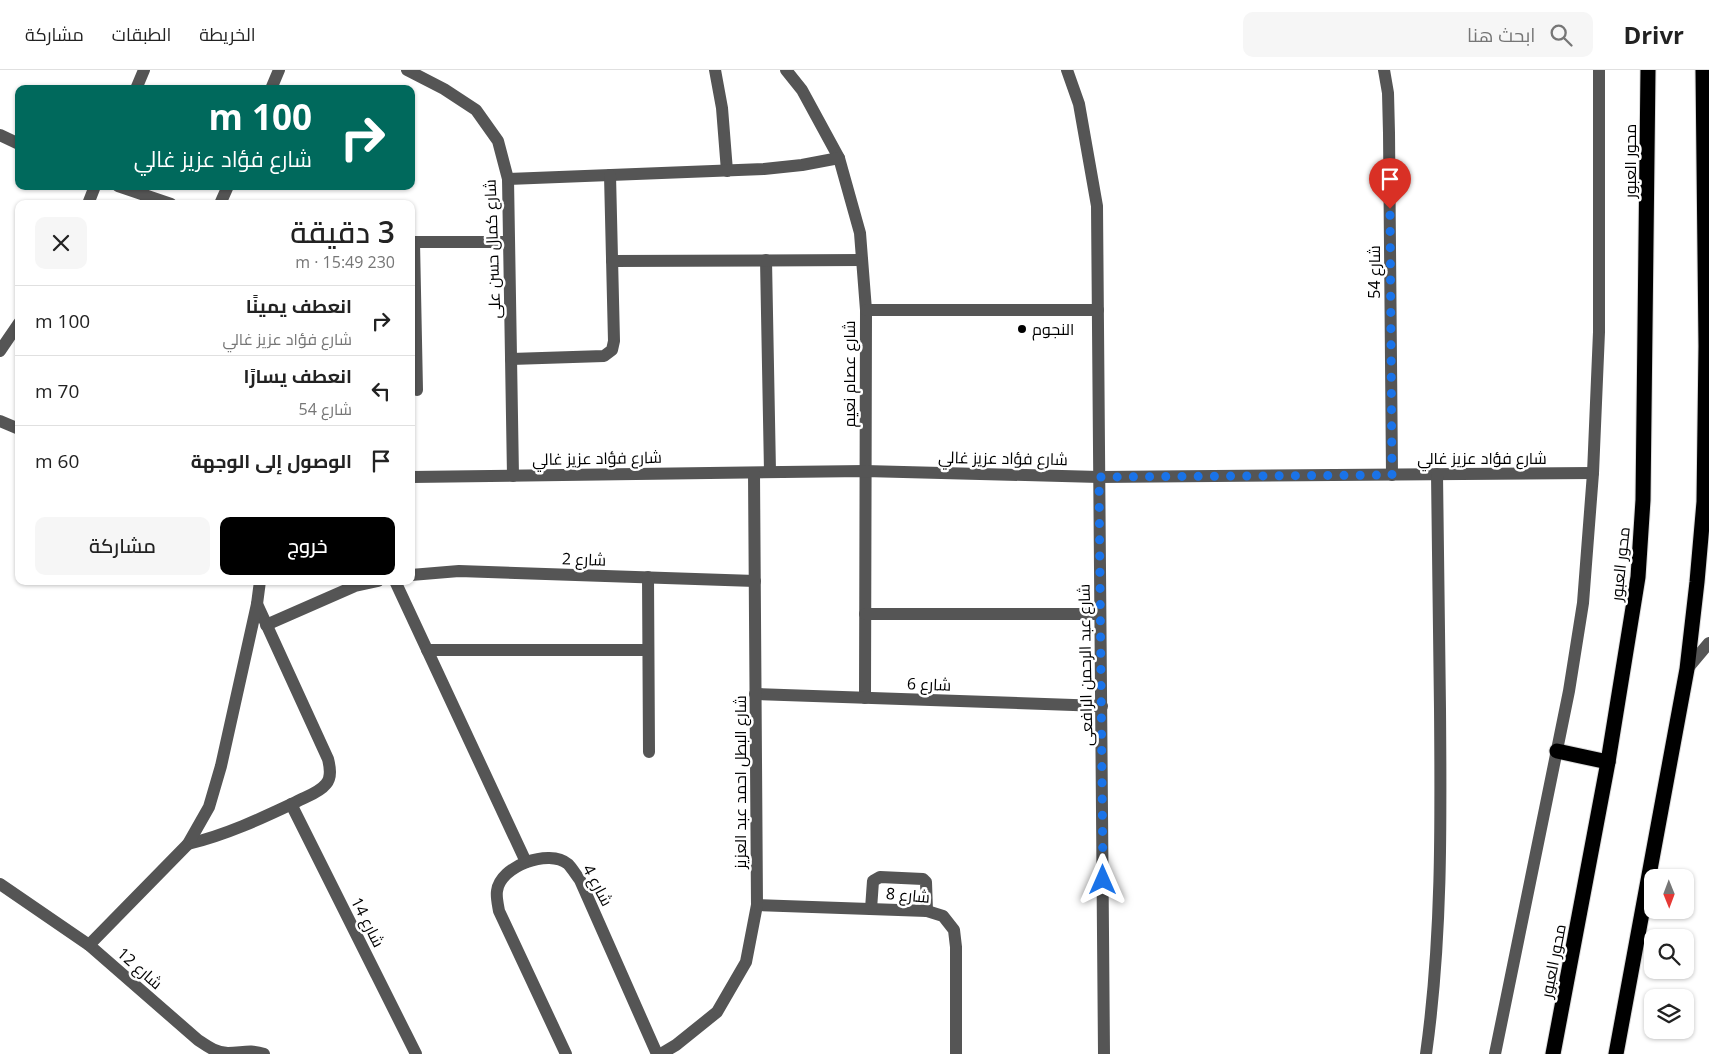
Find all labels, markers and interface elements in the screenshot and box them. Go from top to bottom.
search box [1243,12,1593,57]
text: Drivr [1623,18,1684,51]
icon: search [1547,21,1575,49]
text: مشاركة [25,22,84,46]
text: الطبقات [112,22,171,46]
text: الخريطة [199,22,256,46]
text: ابحث هنا [1467,22,1535,48]
text: 100 m [208,93,312,140]
icon: right [330,105,395,170]
street label: محور العبور [1619,124,1641,199]
text: شارع فؤاد عزيز غالي [134,143,312,173]
pin [1369,158,1411,209]
icon: arrive [1376,165,1404,193]
street label: شارع كمال حسن على [479,179,506,319]
text: 3 دقيقة [290,211,395,252]
button: close [35,217,87,269]
street label: شارع 54 [1363,245,1386,299]
text: 230 m · 15:49 [295,251,395,273]
text: انعطف يمينًا [246,293,352,319]
icon: right [367,307,395,335]
text: 100 m [35,308,90,334]
place label: النجوم [1032,318,1074,341]
street label: شارع عصام نعيم [838,321,861,427]
marker: النجوم [1016,323,1028,335]
text: شارع فؤاد عزيز غالي [222,328,352,350]
text: انعطف يسارًا [243,363,352,389]
icon: left [367,377,395,405]
text: 70 m [35,378,79,404]
text: شارع 54 [299,398,352,420]
street label: شارع فؤاد عزيز غالي [532,446,662,473]
street label: شارع فؤاد عزيز غالي [938,446,1068,473]
icon: arrive [367,447,395,475]
street label: شارع فؤاد عزيز غالي [1417,447,1547,472]
text: 60 m [35,448,79,474]
text: الوصول إلى الوجهة [191,448,352,474]
button: مشاركة [35,517,210,575]
button: خروج [220,517,395,575]
street label: محور العبور [1605,526,1635,603]
street label: شارع 2 [561,547,607,572]
street label: شارع عبد الرحمن الرافعى [1073,584,1098,746]
street label: شارع 6 [906,672,952,697]
street label: شارع البطل احمد عبد العزيز [729,695,752,870]
position arrow [1076,853,1128,905]
street label: شارع 4 [577,860,618,910]
north arrow [1644,869,1694,919]
map controls [1644,869,1694,1039]
street label: شارع 8 [885,882,931,909]
street label: شارع 14 [345,893,390,951]
street label: محور العبور [1535,922,1571,1001]
button: search [1644,929,1694,979]
street label: شارع 12 [112,942,167,995]
button: layers [1644,989,1694,1039]

